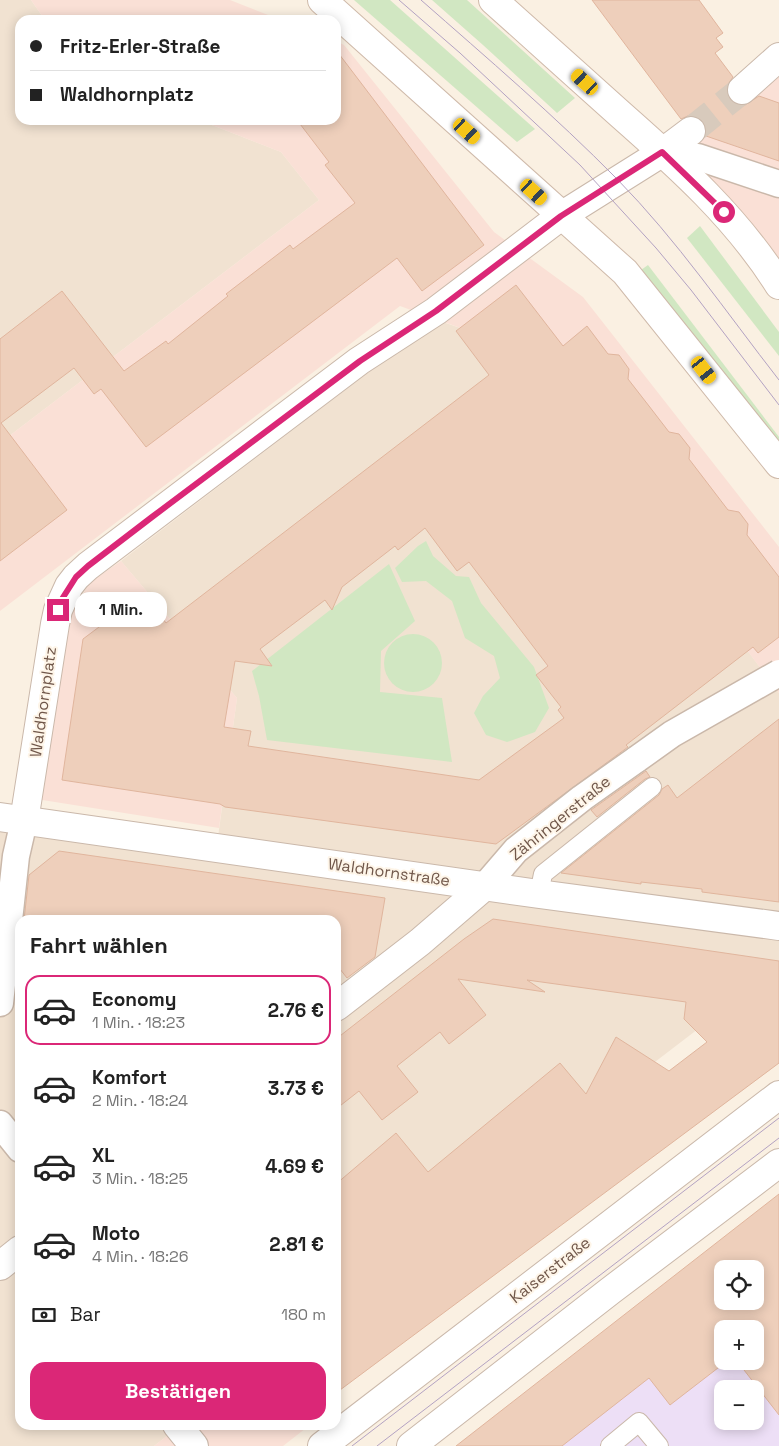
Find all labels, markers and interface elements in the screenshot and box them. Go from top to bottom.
text: Fritz-Erler-Straße [60,34,220,59]
car [568,66,601,98]
text: Waldhornplatz [60,82,194,107]
car [450,115,483,147]
car [517,176,550,208]
route start [713,201,735,223]
car [688,354,719,386]
callout: 1 Min. [76,592,168,628]
route end [47,599,69,621]
text: 1 Min. [99,599,143,620]
street label: Waldhornplatz [25,645,61,759]
street label: Zähringerstraße [505,771,615,865]
street label: Waldhornstraße [327,853,451,891]
text: Fahrt wählen [30,931,168,959]
text: Economy [92,987,176,1012]
icon: car [32,988,77,1033]
text: 2.76 € [268,998,324,1023]
text: 1 Min. · 18:23 [92,1012,185,1033]
text: Komfort [92,1065,167,1090]
icon: car [32,1066,77,1111]
text: 3.73 € [268,1076,324,1101]
text: 2 Min. · 18:24 [92,1090,188,1111]
text: XL [92,1143,115,1168]
icon: car [32,1144,77,1189]
text: 4.69 € [265,1154,324,1179]
text: 3 Min. · 18:25 [92,1168,188,1189]
text: Moto [92,1221,140,1246]
icon: car [32,1222,77,1267]
text: 2.81 € [269,1232,324,1257]
street label: Kaiserstraße [505,1232,595,1308]
text: 4 Min. · 18:26 [92,1246,189,1267]
map controls [714,1260,764,1430]
button: locate [714,1260,764,1310]
icon: cash [30,1301,58,1329]
text: Bar [70,1302,101,1327]
text: 180 m [281,1304,326,1325]
button: + [714,1320,764,1370]
button: Bestätigen [30,1362,326,1420]
button: − [714,1380,764,1430]

